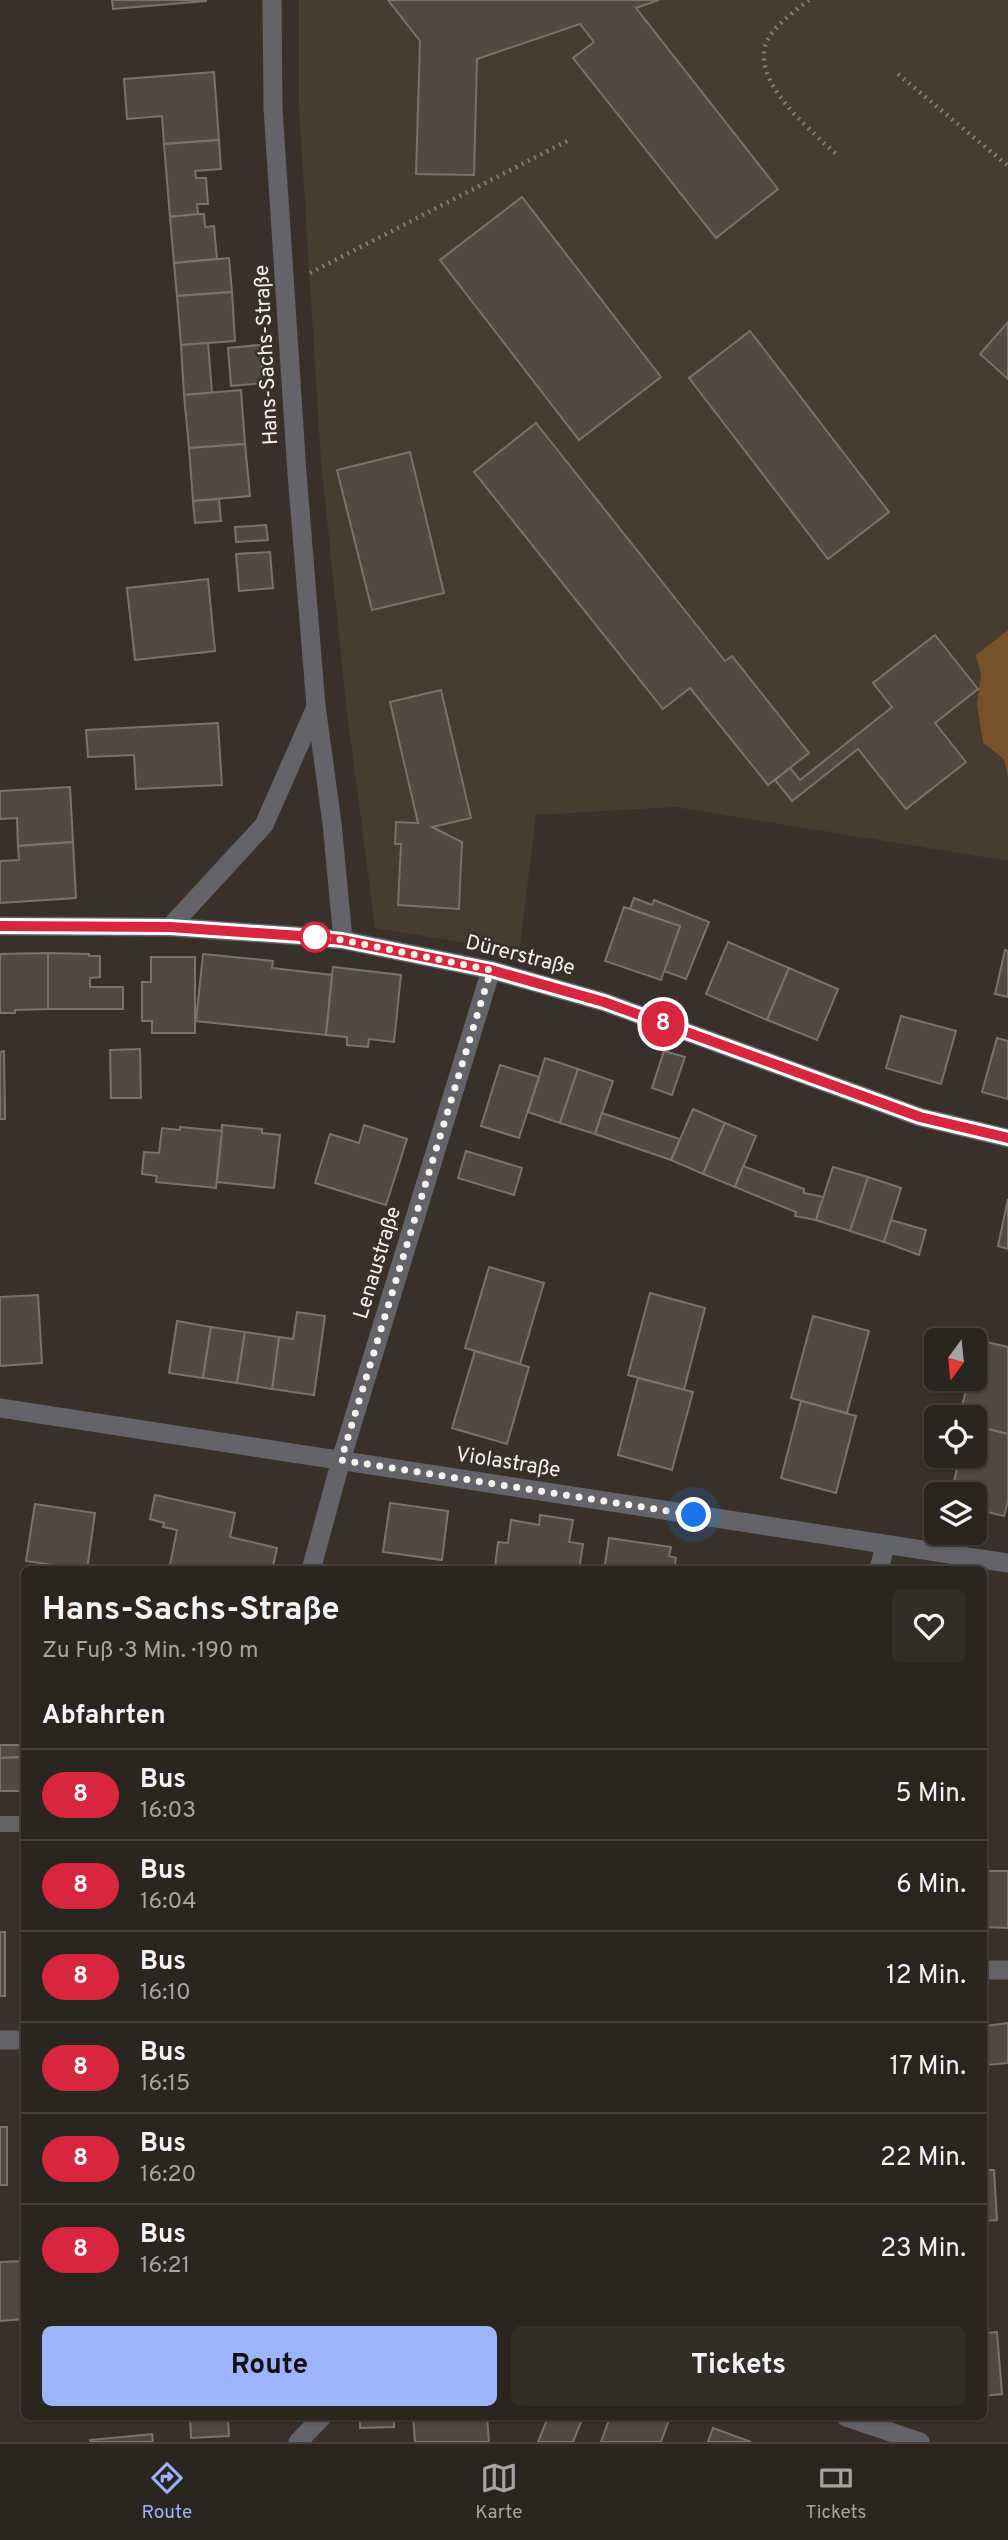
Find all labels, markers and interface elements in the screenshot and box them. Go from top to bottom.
street label: Hans-Sachs-Straße [249,264,285,446]
unlabelled marker [300,922,330,952]
street label: Dürerstraße [463,929,577,983]
line badge: 8 [640,1001,686,1047]
text: 8 [655,1009,671,1039]
street label: Lenaustraße [348,1203,408,1323]
north arrow [924,1328,987,1391]
map controls [924,1328,987,1545]
button: locate [924,1405,987,1468]
street label: Violastraße [454,1441,562,1485]
button: layers [924,1482,987,1545]
your location [676,1497,711,1532]
button: heart [892,1589,966,1663]
text: Hans-Sachs-Straße [42,1590,340,1632]
text: Zu Fuß · 3 Min. · 190 m [42,1637,258,1666]
text: Abfahrten [42,1700,166,1733]
text: Bus [140,1764,186,1797]
text: 5 Min. [896,1778,966,1811]
text: 8 [73,1780,88,1810]
text: 16:03 [140,1797,196,1826]
text: Bus [140,1855,186,1888]
text: 6 Min. [896,1869,966,1902]
text: 8 [73,1871,88,1901]
text: 16:04 [140,1888,197,1917]
text: Bus [140,1946,186,1979]
text: 12 Min. [886,1960,966,1993]
text: 8 [73,1962,88,1992]
text: 16:10 [140,1979,191,2008]
text: Bus [140,2037,186,2070]
text: 17 Min. [890,2051,966,2084]
text: 8 [73,2053,88,2083]
text: 16:15 [140,2070,190,2099]
text: Bus [140,2128,186,2161]
text: 22 Min. [880,2142,966,2175]
text: 8 [73,2144,88,2174]
text: 16:20 [140,2161,196,2190]
text: Bus [140,2219,186,2252]
text: 23 Min. [880,2233,966,2266]
text: 8 [73,2235,88,2265]
text: 16:21 [140,2252,190,2281]
button: Route [42,2326,497,2406]
button: Tickets [511,2326,966,2406]
tab: Route [142,2459,192,2525]
tab: Karte [475,2459,523,2525]
tab: Tickets [806,2459,866,2525]

